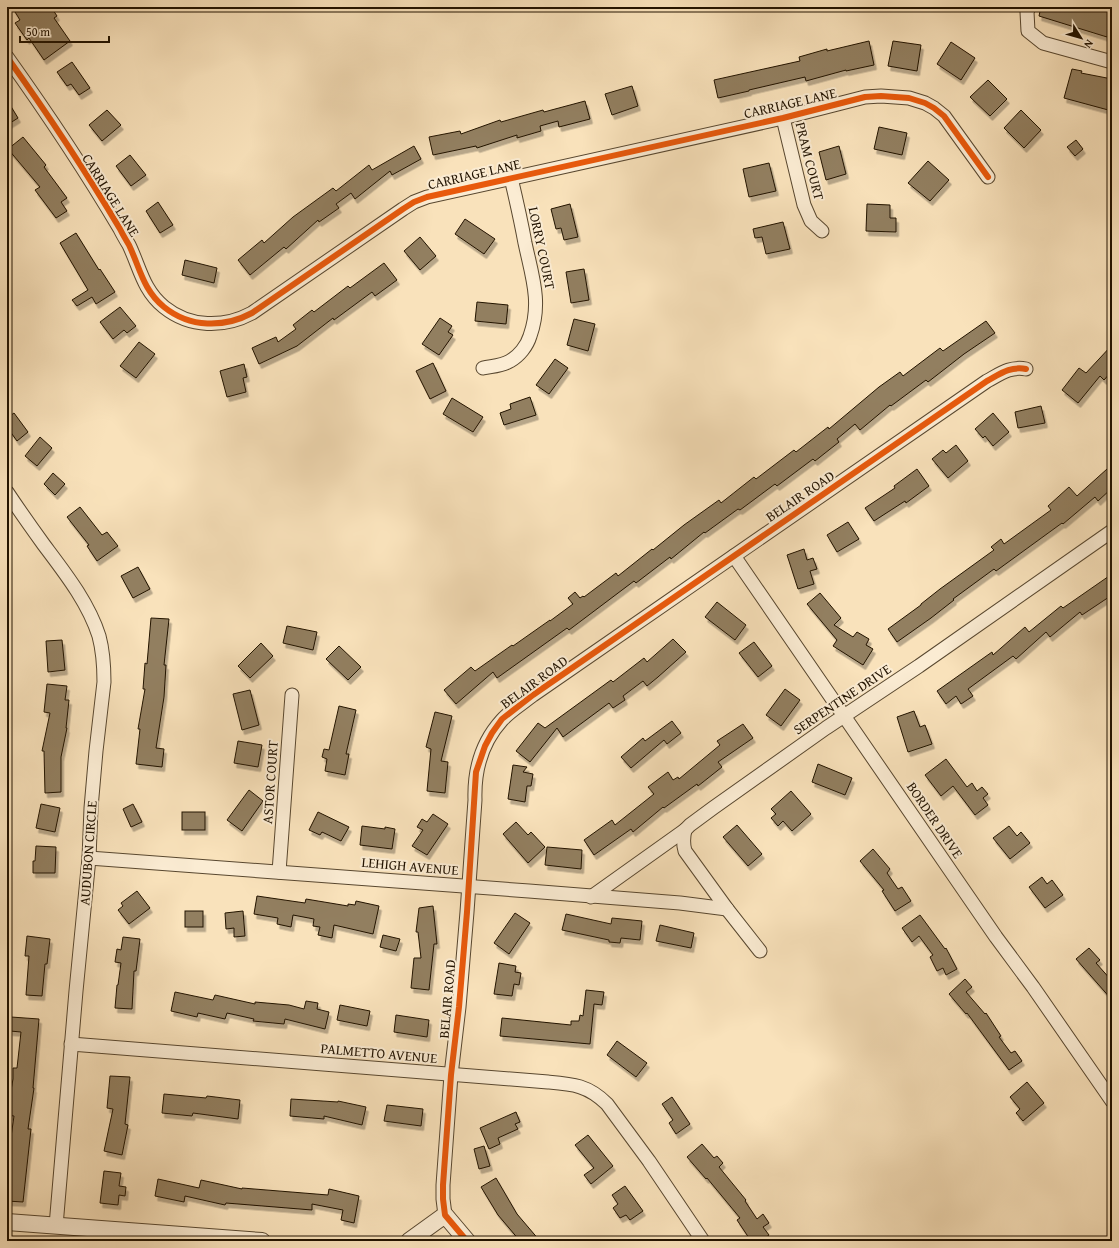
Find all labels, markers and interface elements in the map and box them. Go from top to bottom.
scale bar [20,18,109,44]
north arrow [1061,18,1101,58]
text: 50 m [26,23,50,40]
text: N [1080,36,1098,52]
street label: CARRIAGE LANE [742,83,838,123]
street label: PRAM COURT [791,120,829,202]
street label: CARRIAGE LANE [78,150,144,240]
street label: CARRIAGE LANE [426,154,522,194]
street label: LORRY COURT [523,205,561,291]
street label: BELAIR ROAD [762,466,838,526]
street label: BELAIR ROAD [496,651,572,713]
street label: SERPENTINE DRIVE [789,659,895,739]
street label: ASTOR COURT [257,739,283,824]
street label: BORDER DRIVE [902,778,968,862]
street label: AUDUBON CIRCLE [74,800,102,906]
street label: LEHIGH AVENUE [361,852,459,880]
street label: BELAIR ROAD [434,959,460,1039]
street label: PALMETTO AVENUE [320,1038,438,1068]

